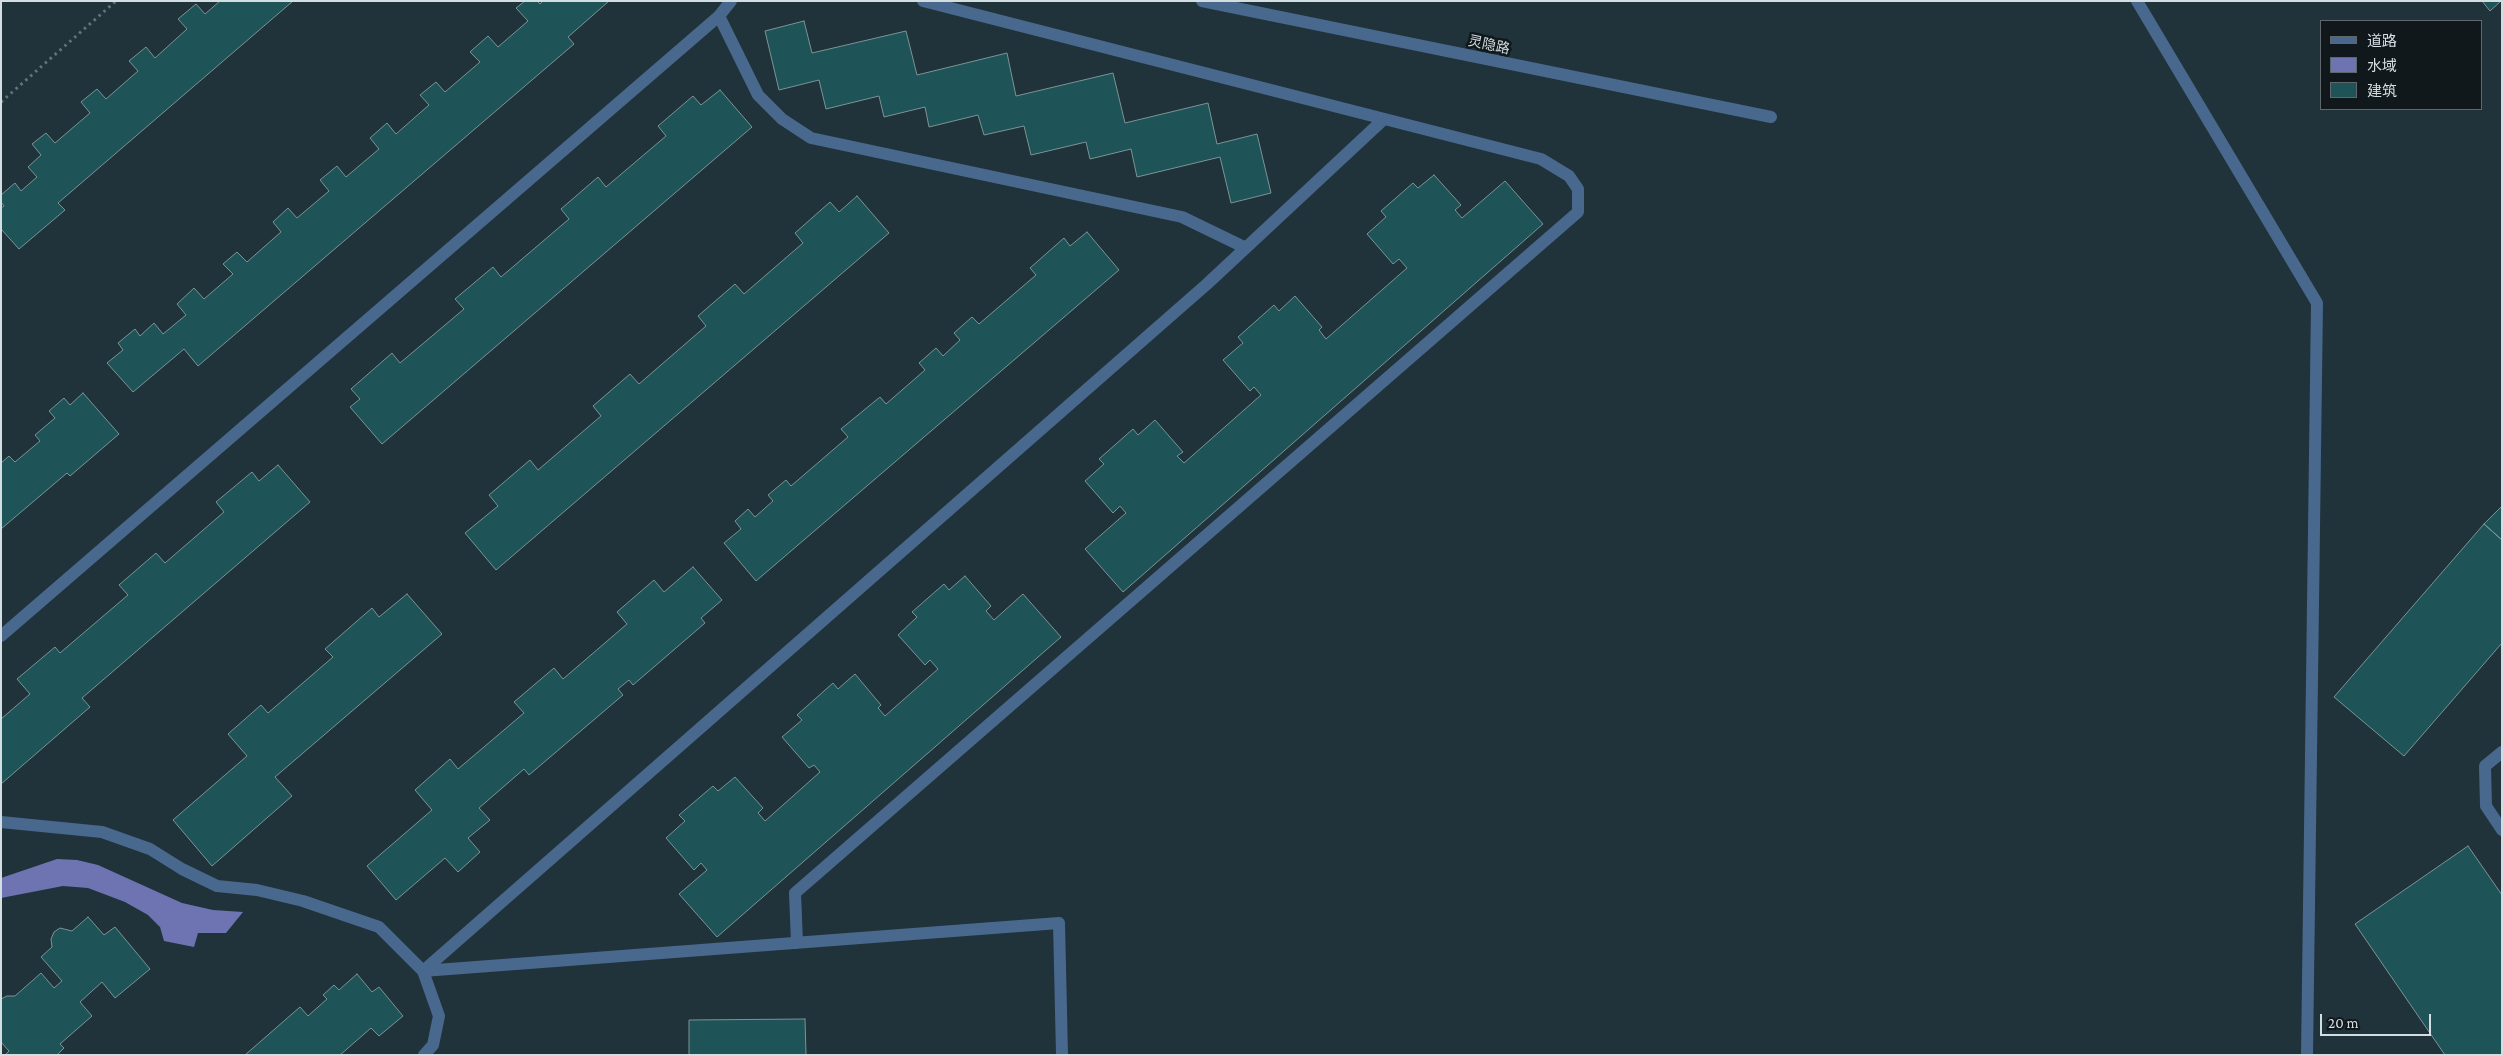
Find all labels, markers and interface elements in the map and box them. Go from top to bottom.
legend [2320,20,2483,110]
street label: 灵隐路 [1467,32,1511,58]
text: 道路 [2367,33,2397,49]
text: 水域 [2367,58,2397,74]
text: 建筑 [2367,83,2397,99]
scale bar [2323,1004,2434,1036]
text: 20 m [2328,1015,2359,1031]

